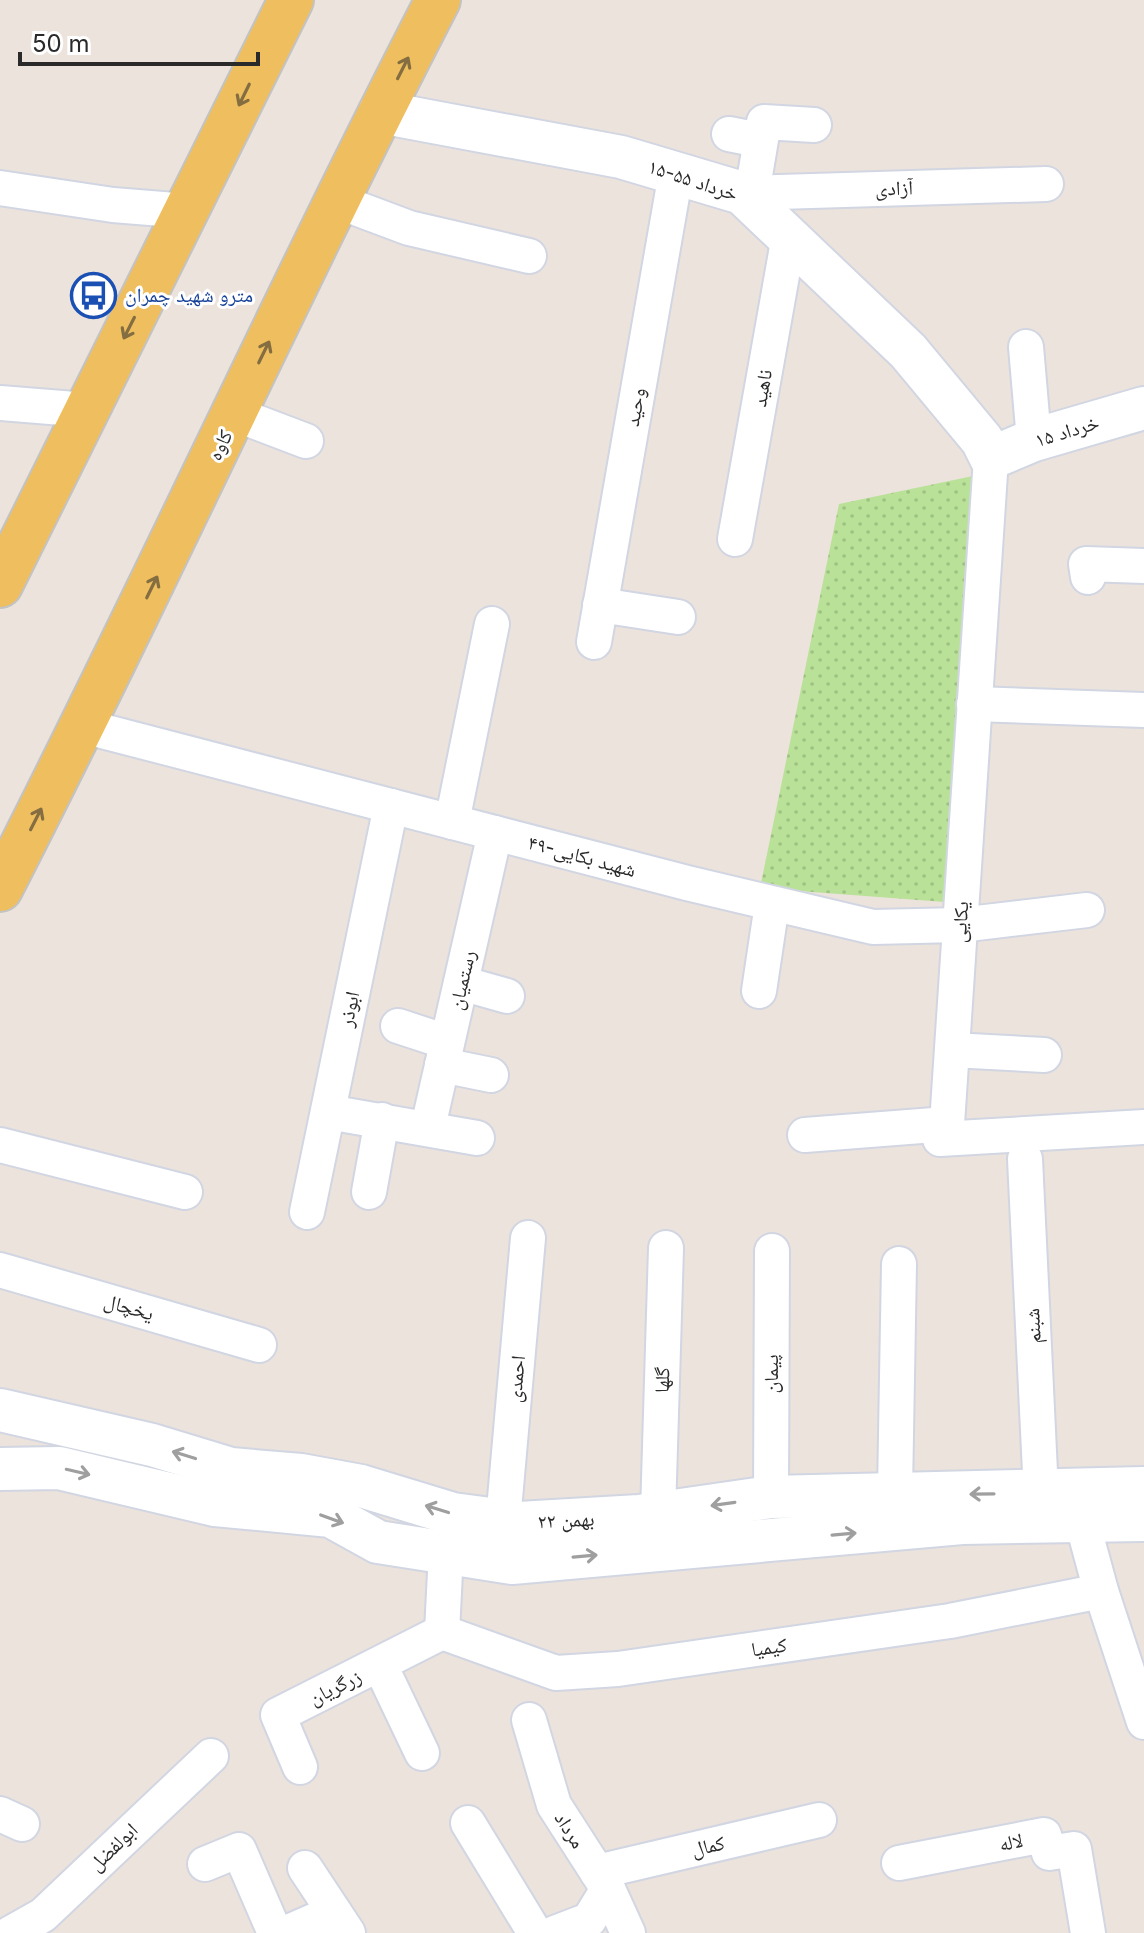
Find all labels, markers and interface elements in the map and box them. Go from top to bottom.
scale bar [20,16,258,66]
text: 50 m [32,29,90,58]
one-way arrow [395,57,411,81]
one-way arrow [236,83,251,107]
street label: ۱۵-۵۵ خرداد [645,154,741,206]
street label: آزادی [875,175,914,201]
bus stop icon: مترو شهید چمران [70,271,118,319]
place label: مترو شهید چمران [125,283,253,307]
one-way arrow [120,316,136,340]
one-way arrow [257,341,272,365]
street label: ناهید [747,367,777,409]
street label: وحید [620,386,650,428]
street label: ۱۵ خرداد [1032,410,1102,452]
street label: کاوه [202,426,238,464]
one-way arrow [144,575,160,599]
one-way arrow [28,808,44,832]
street label: ۴۹-شهید بکایی [525,830,639,882]
street label: یکایی [947,900,973,944]
street label: رستمیان [444,948,480,1012]
street label: ابوذر [333,989,364,1030]
street label: یخچال [101,1289,157,1325]
street label: شبنم [1020,1308,1048,1344]
street label: احمدی [502,1354,530,1404]
street label: پیمان [759,1354,783,1394]
street label: گلها [650,1367,674,1393]
one-way arrow [172,1447,197,1461]
one-way arrow [64,1465,90,1480]
one-way arrow [969,1486,996,1501]
one-way arrow [711,1497,736,1512]
one-way arrow [425,1501,451,1516]
street label: ۲۲ بهمن [537,1507,595,1533]
one-way arrow [319,1513,344,1527]
one-way arrow [830,1526,857,1541]
one-way arrow [571,1548,598,1563]
street label: کیمیا [749,1633,789,1661]
street label: زرگریان [305,1664,365,1710]
street label: مرداد [550,1807,590,1853]
street label: ابولفضل [83,1818,143,1876]
street label: لاله [997,1828,1025,1856]
street label: کمال [689,1831,727,1861]

